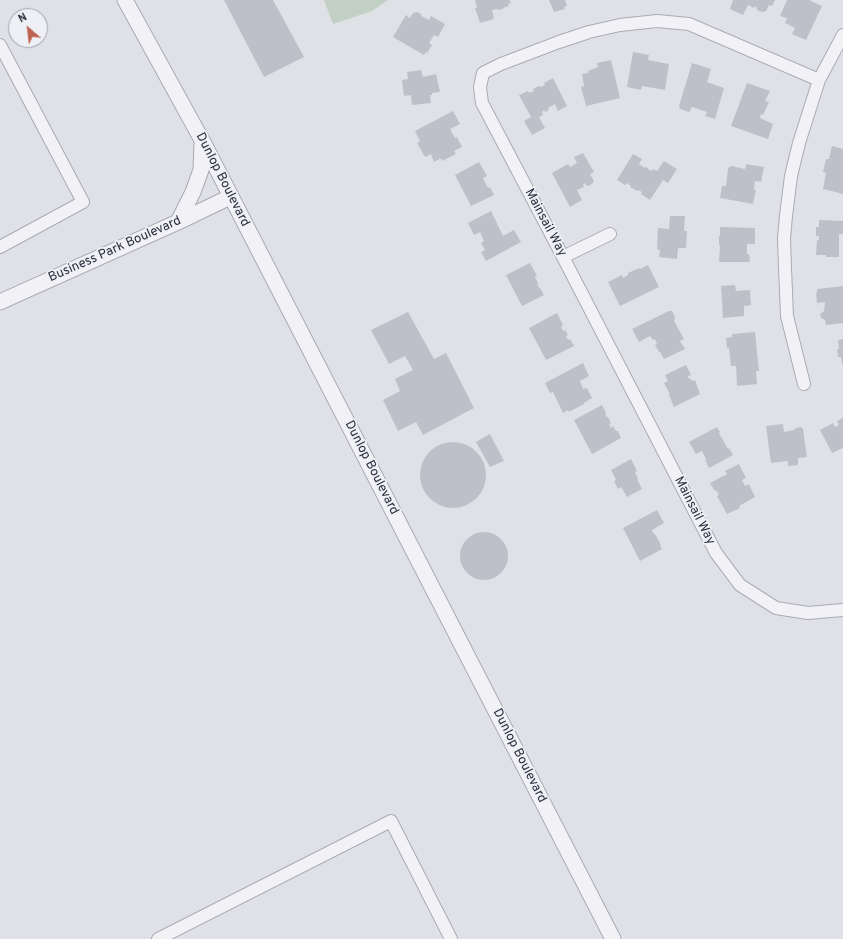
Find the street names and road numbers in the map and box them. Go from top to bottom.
street label: Dunlop Boulevard [192,130,252,230]
street label: Mainsail Way [521,187,569,259]
street label: Business Park Boulevard [46,214,184,286]
street label: Dunlop Boulevard [341,418,401,518]
street label: Mainsail Way [670,474,718,548]
street label: Dunlop Boulevard [489,706,549,806]

